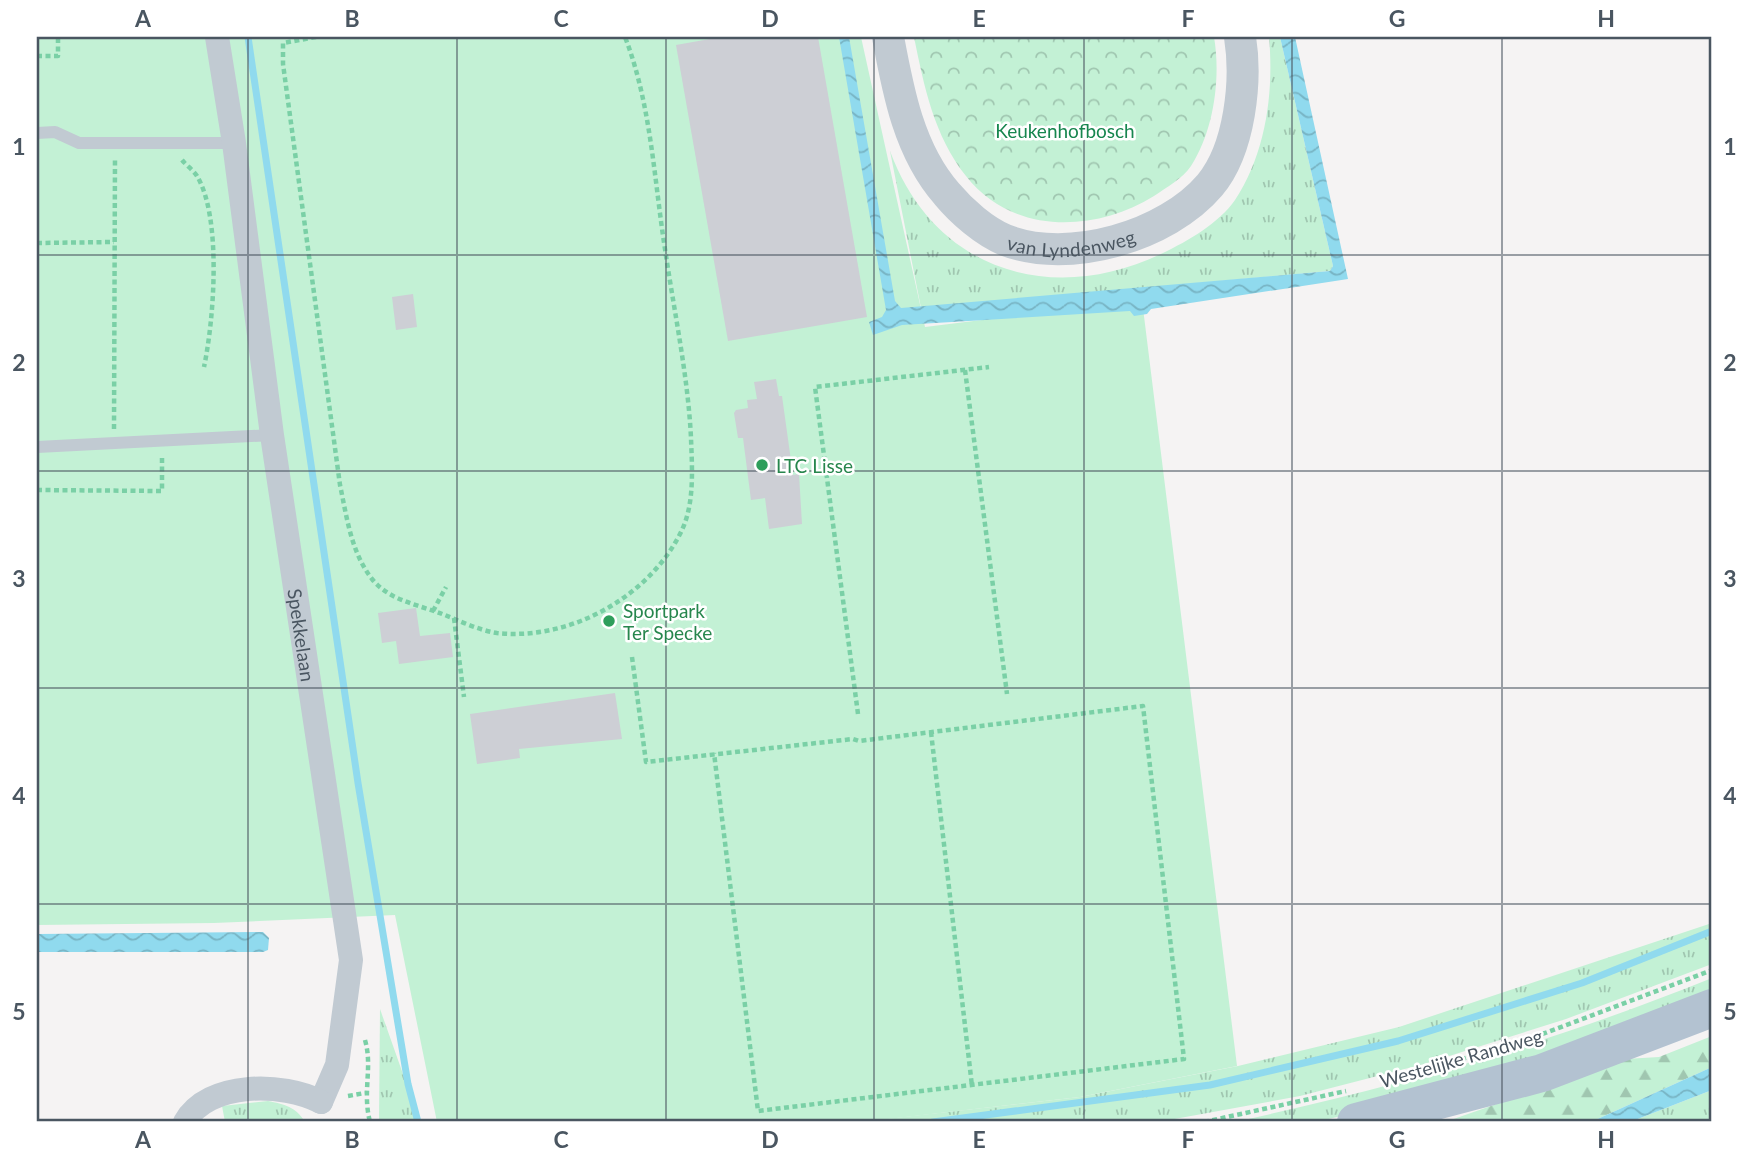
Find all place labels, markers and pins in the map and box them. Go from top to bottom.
place label: LTC Lisse [776,454,853,477]
marker: LTC Lisse [754,457,770,473]
place label: Sportpark Ter Specke [623,599,712,644]
marker: Sportpark Ter Specke [601,613,617,629]

